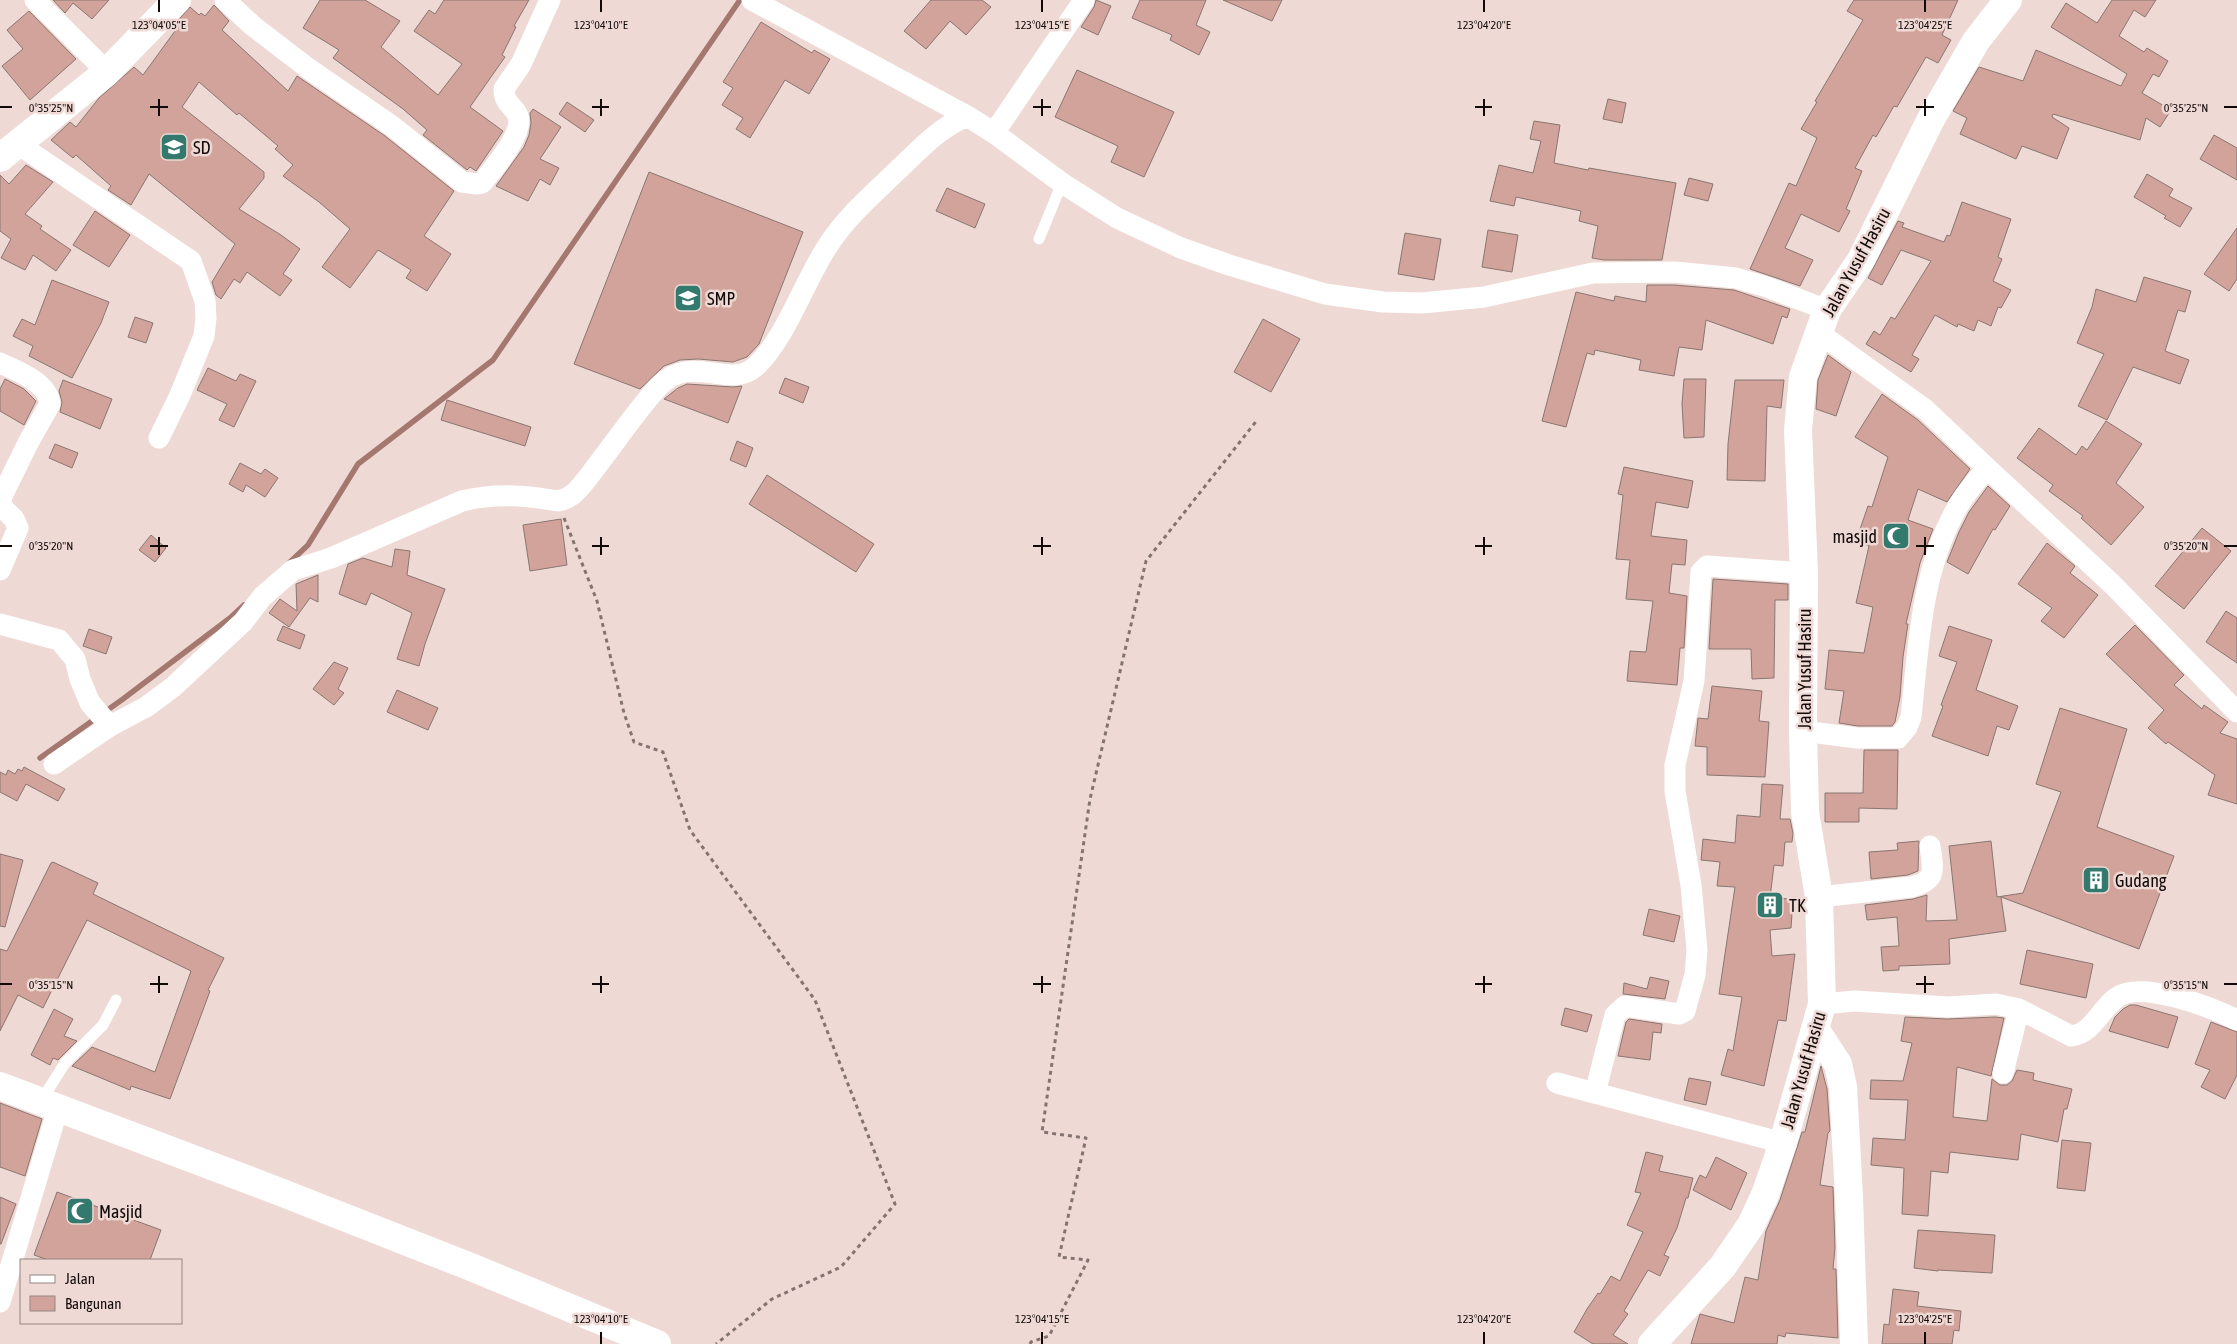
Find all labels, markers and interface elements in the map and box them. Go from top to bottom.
text: 123°04'05"E [132,18,186,32]
text: 123°04'10"E [574,18,628,32]
text: 123°04'15"E [1015,18,1069,32]
text: 123°04'20"E [1457,18,1511,32]
text: 123°04'25"E [1898,18,1952,32]
text: 0°35'25"N [29,101,73,115]
text: 0°35'25"N [2164,101,2208,115]
school or university icon: SD [159,132,189,162]
place label: SD [193,137,211,158]
street label: Jalan Yusuf Hasiru [1817,204,1895,320]
school or university icon: SMP [673,283,703,313]
place label: SMP [707,288,736,309]
mosque icon: masjid [1881,521,1911,551]
place label: masjid [1833,526,1877,547]
text: 0°35'20"N [29,539,73,553]
text: 0°35'20"N [2164,539,2208,553]
street label: Jalan Yusuf Hasiru [1794,609,1815,729]
building icon: Gudang [2081,865,2111,895]
place label: Gudang [2115,870,2167,891]
building icon: TK [1755,890,1785,920]
place label: TK [1789,895,1806,916]
text: 0°35'15"N [29,978,73,992]
text: 0°35'15"N [2164,978,2208,992]
street label: Jalan Yusuf Hasiru [1776,1009,1830,1131]
mosque icon: Masjid [65,1196,95,1226]
place label: Masjid [99,1201,143,1222]
legend [20,1259,182,1324]
text: Jalan [65,1270,95,1287]
text: Bangunan [65,1295,122,1312]
text: 123°04'10"E [574,1312,628,1326]
text: 123°04'15"E [1015,1312,1069,1326]
text: 123°04'20"E [1457,1312,1511,1326]
text: 123°04'25"E [1898,1312,1952,1326]

